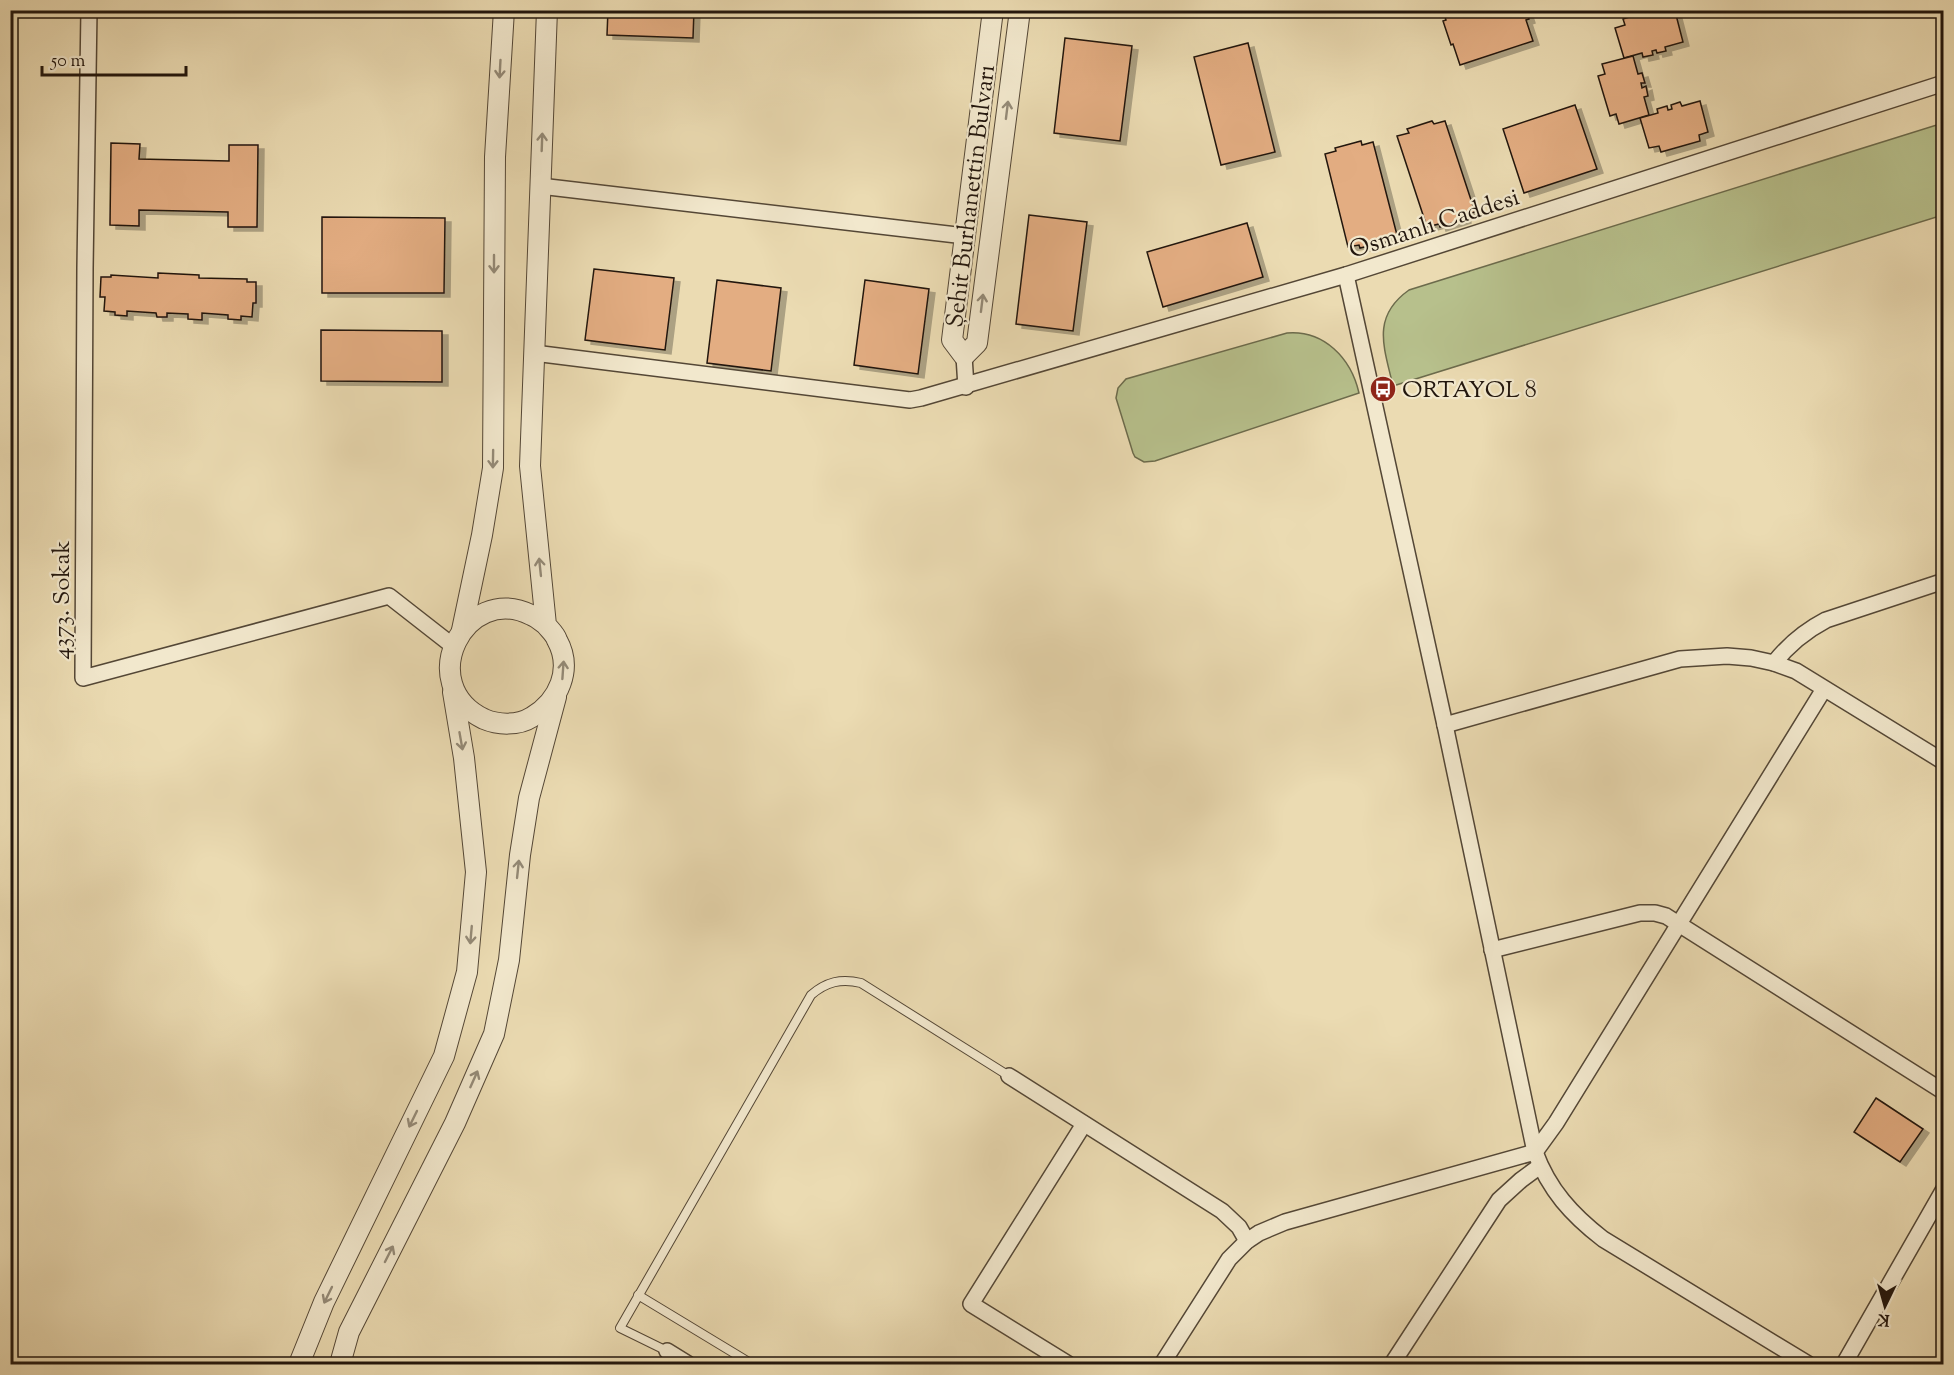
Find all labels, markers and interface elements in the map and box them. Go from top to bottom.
scale bar [42,39,186,77]
text: 50 m [50,49,86,75]
one-way arrow [494,58,505,78]
street label: Şehit Burhanettin Bulvarı [939,63,1005,330]
one-way arrow [1002,100,1013,120]
one-way arrow [536,132,548,152]
street label: Osmanlı Caddesi [1345,181,1524,268]
one-way arrow [488,253,500,273]
one-way arrow [976,294,987,313]
bus stop icon: ORTAYOL 8 [1368,374,1398,404]
place label: ORTAYOL 8 [1402,374,1537,408]
one-way arrow [487,448,499,468]
street label: 4373. Sokak [46,540,80,660]
one-way arrow [534,557,545,577]
one-way arrow [558,661,569,681]
one-way arrow [456,730,467,750]
one-way arrow [513,859,524,879]
one-way arrow [465,924,476,944]
one-way arrow [469,1070,481,1088]
one-way arrow [407,1110,419,1128]
one-way arrow [384,1245,395,1263]
north arrow [1855,1276,1915,1336]
one-way arrow [322,1285,334,1303]
text: K [1877,1306,1891,1330]

